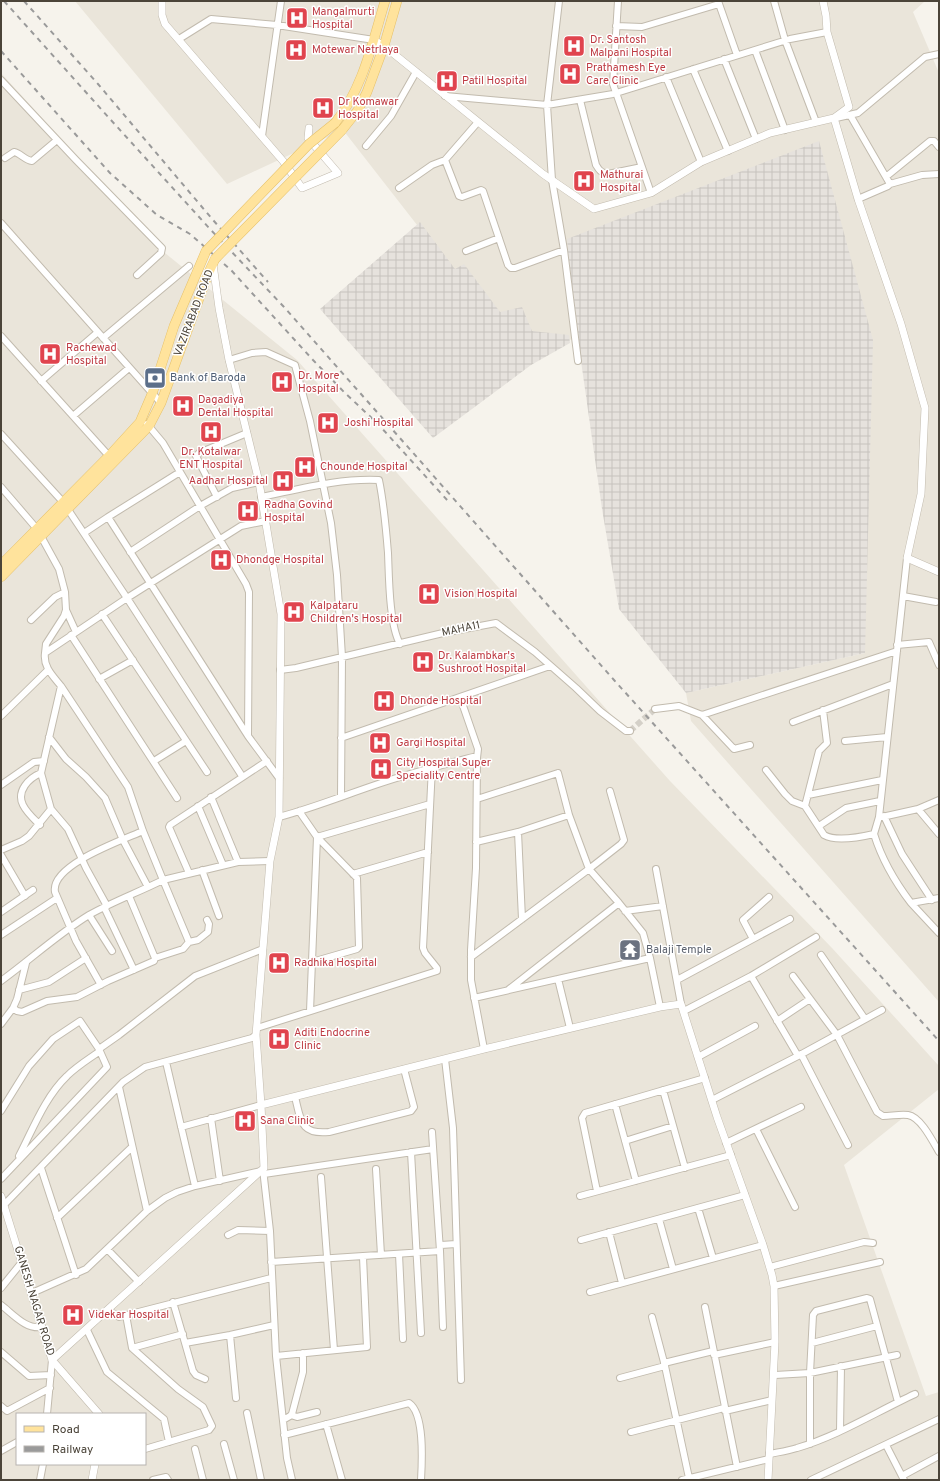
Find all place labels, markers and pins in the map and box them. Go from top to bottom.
hospital icon: Mangalmurti Hospital [284,5,310,31]
place label: Mangalmurti Hospital [312,5,375,32]
hospital icon: Dr. Santosh Malpani Hospital [561,33,587,59]
place label: Dr. Santosh Malpani Hospital [590,33,672,60]
hospital icon: Motewar Netrlaya [283,37,309,63]
place label: Motewar Netrlaya [312,43,399,57]
hospital icon: Prathamesh Eye Care Clinic [557,61,583,87]
place label: Prathamesh Eye Care Clinic [586,61,666,88]
hospital icon: Patil Hospital [434,68,460,94]
place label: Patil Hospital [462,74,527,88]
hospital icon: Dr Komawar Hospital [310,95,336,121]
place label: Dr Komawar Hospital [338,95,399,122]
hospital icon: Mathurai Hospital [571,168,597,194]
place label: Mathurai Hospital [600,168,643,195]
hospital icon: Rachewad Hospital [37,341,63,367]
place label: Rachewad Hospital [66,341,117,368]
bank icon: Bank of Baroda [142,365,168,391]
hospital icon: Dr. More Hospital [269,369,295,395]
place label: Dr. More Hospital [298,369,340,396]
place label: Bank of Baroda [170,371,246,385]
hospital icon: Dagadiya Dental Hospital [170,393,196,419]
place label: Dagadiya Dental Hospital [198,393,273,420]
hospital icon: Joshi Hospital [315,410,341,436]
place label: Joshi Hospital [344,416,413,430]
hospital icon: Dr. Kotalwar ENT Hospital [198,419,224,445]
place label: Dr. Kotalwar ENT Hospital [179,445,243,472]
hospital icon: Chounde Hospital [292,454,318,480]
place label: Chounde Hospital [320,460,408,474]
hospital icon: Aadhar Hospital [270,468,296,494]
place label: Aadhar Hospital [189,474,268,488]
hospital icon: Radha Govind Hospital [235,498,261,524]
place label: Radha Govind Hospital [264,498,333,525]
hospital icon: Dhondge Hospital [208,547,234,573]
place label: Dhondge Hospital [236,553,324,567]
hospital icon: Vision Hospital [416,581,442,607]
place label: Vision Hospital [444,587,517,601]
hospital icon: Kalpataru Children's Hospital [281,599,307,625]
place label: Kalpataru Children's Hospital [310,599,402,626]
hospital icon: Dr. Kalambkar's Sushroot Hospital [410,649,436,675]
place label: Dr. Kalambkar's Sushroot Hospital [438,649,526,676]
hospital icon: Dhonde Hospital [371,688,397,714]
place label: Dhonde Hospital [400,694,482,708]
hospital icon: Gargi Hospital [367,730,393,756]
place label: Gargi Hospital [396,736,466,750]
hospital icon: City Hospital Super Speciality Centre [368,756,394,782]
place label: City Hospital Super Speciality Centre [396,756,492,783]
temple icon: Balaji Temple [617,937,643,963]
place label: Balaji Temple [646,943,712,957]
hospital icon: Radhika Hospital [266,950,292,976]
place label: Radhika Hospital [294,956,377,970]
hospital icon: Aditi Endocrine Clinic [266,1026,292,1052]
place label: Aditi Endocrine Clinic [294,1026,370,1053]
hospital icon: Sana Clinic [232,1108,258,1134]
place label: Sana Clinic [260,1114,314,1128]
hospital icon: Videkar Hospital [60,1302,86,1328]
place label: Videkar Hospital [88,1308,169,1322]

